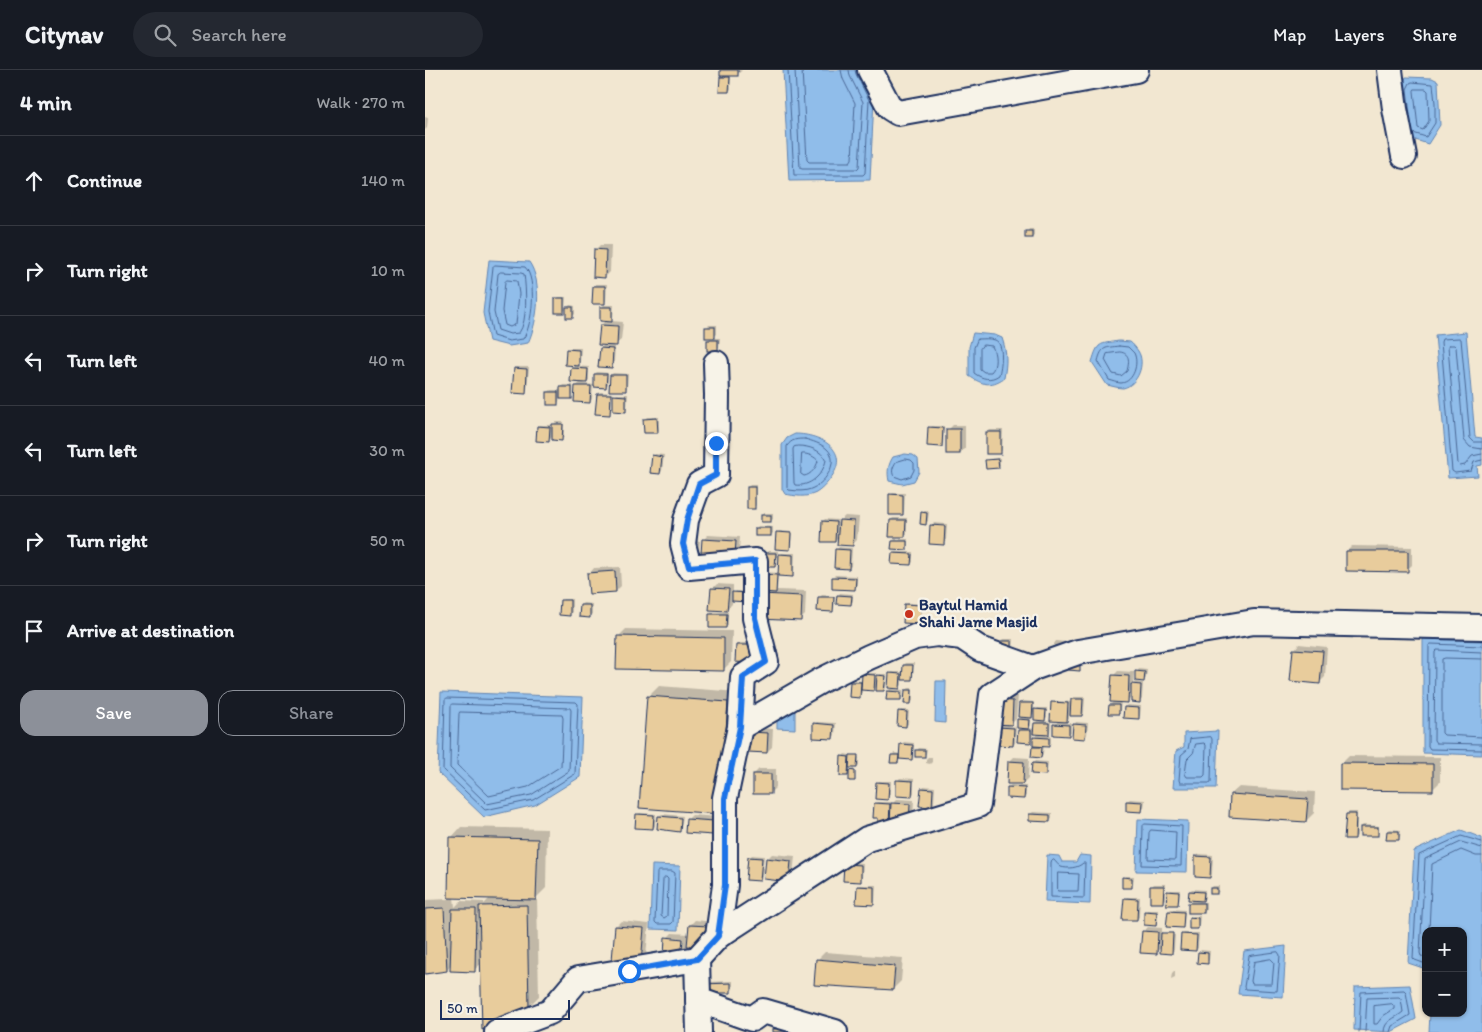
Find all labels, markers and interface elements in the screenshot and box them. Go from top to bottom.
search box [133,12,483,57]
text: Citynav [25,20,103,49]
icon: search [151,21,179,49]
text: Search here [191,23,287,46]
text: Map [1273,24,1306,46]
text: Layers [1334,24,1384,46]
text: Share [1412,24,1457,46]
text: 4 min [20,90,72,115]
text: Walk · 270 m [317,93,405,112]
icon: ahead [20,167,48,195]
text: Continue [67,169,142,192]
text: 140 m [361,171,405,190]
icon: right [20,257,48,285]
text: Turn right [67,259,148,282]
text: 10 m [371,261,405,280]
icon: left [20,347,48,375]
text: Turn left [67,349,137,372]
text: 40 m [368,351,405,370]
route end [705,432,728,455]
icon: left [20,437,48,465]
text: Turn left [67,439,137,462]
text: 30 m [369,441,405,460]
icon: right [20,527,48,555]
text: Turn right [67,529,148,552]
text: 50 m [370,531,405,550]
place label: Baytul Hamid Shahi Jame Masjid [919,596,1038,632]
marker: Baytul Hamid Shahi Jame Masjid [903,608,915,620]
icon: arrive [20,617,48,645]
text: Arrive at destination [67,619,234,642]
button: Save [20,690,208,736]
button: Share [218,690,405,736]
map controls [1422,927,1467,1017]
button: + [1422,927,1467,972]
route start [618,960,641,983]
button: − [1422,972,1467,1017]
scale bar [440,997,570,1020]
text: 50 m [447,1000,478,1017]

